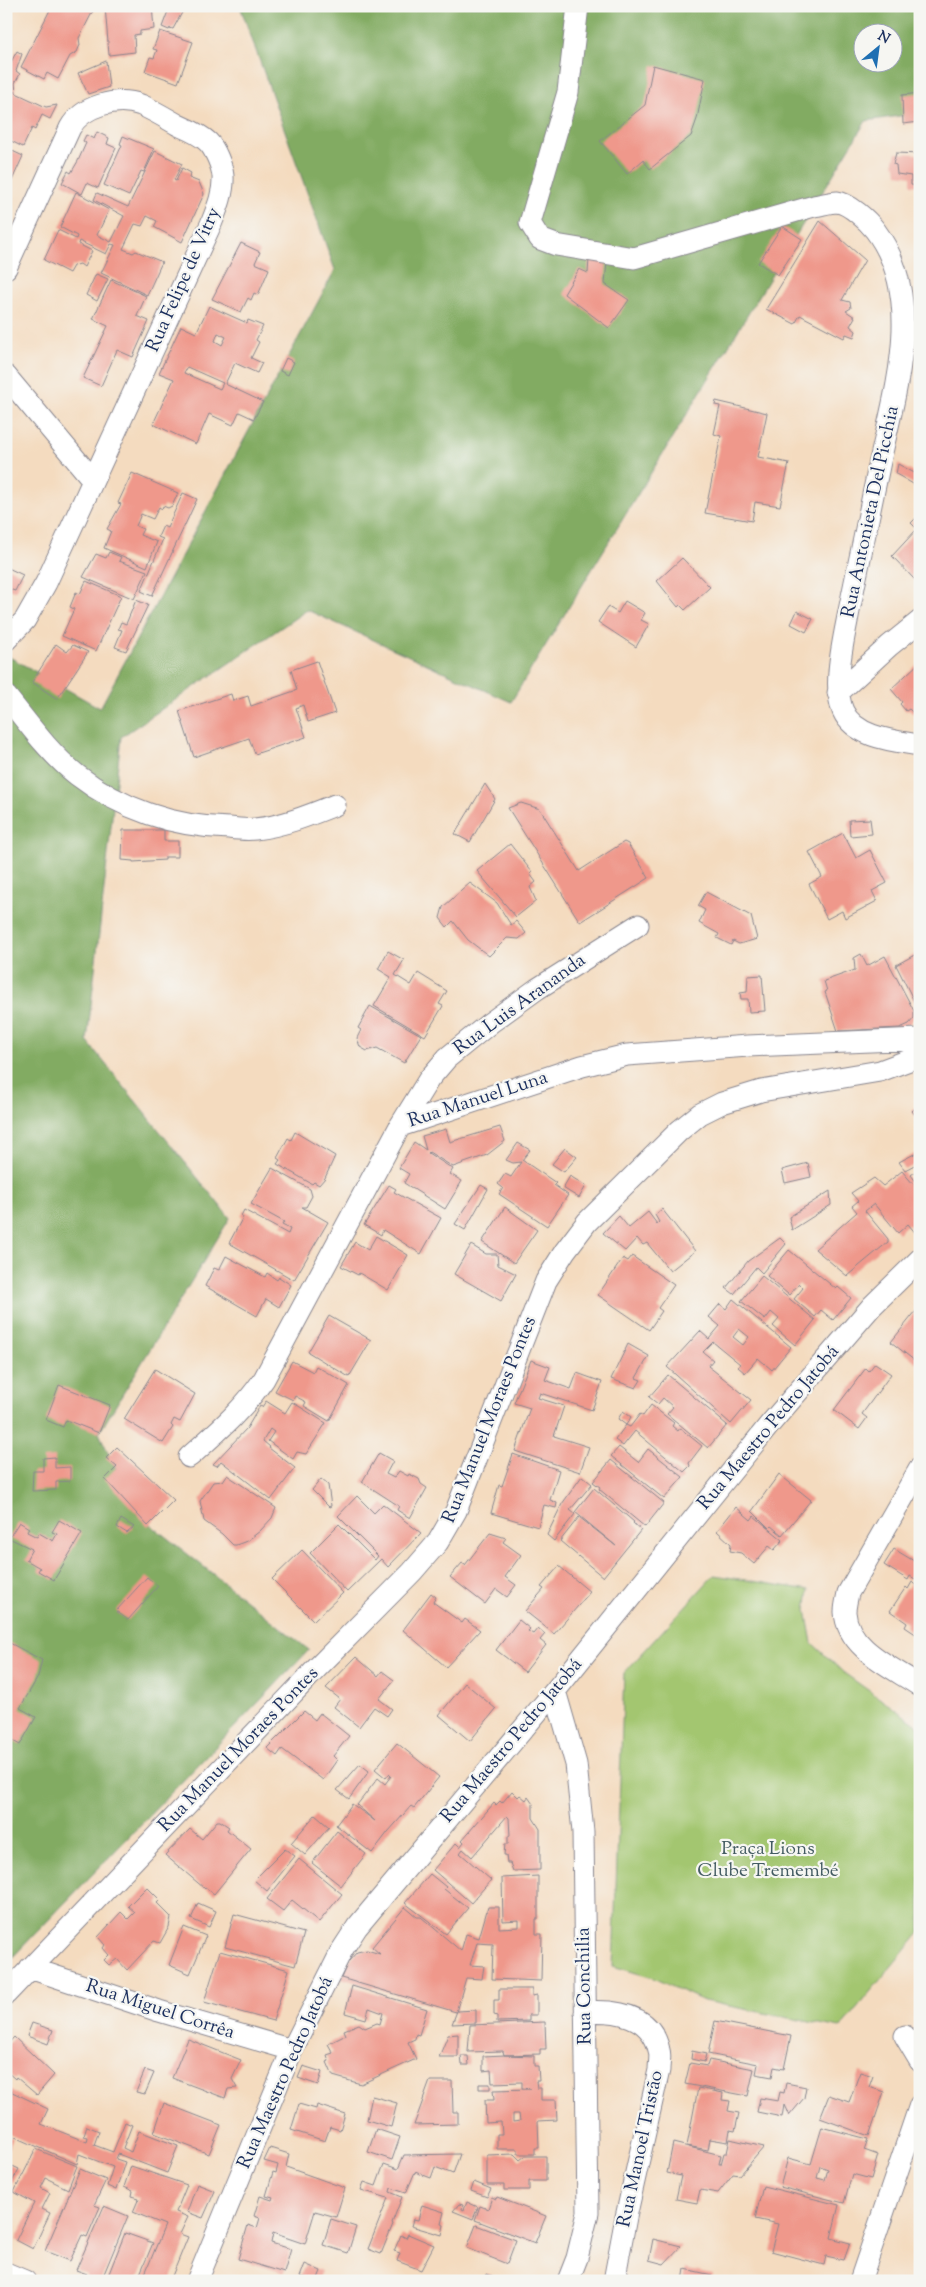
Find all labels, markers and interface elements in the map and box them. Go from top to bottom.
north arrow [854,22,904,72]
text: N [874,27,893,50]
street label: Rua Felipe de Vitry [140,203,228,357]
street label: Rua Antonieta Del Picchia [835,403,907,620]
street label: Rua Luis Arananda [448,948,592,1062]
street label: Rua Manuel Luna [405,1065,552,1135]
street label: Rua Manuel Moraes Pontes [436,1313,544,1527]
street label: Rua Maestro Pedro Jatobá [692,1339,846,1516]
street label: Rua Maestro Pedro Jatobá [435,1652,589,1829]
street label: Rua Manuel Moraes Pontes [153,1661,325,1839]
park label: Praça Lions Clube Tremembé [697,1836,839,1885]
street label: Rua Conchilia [570,1927,600,2045]
street label: Rua Maestro Pedro Jatobá [231,1972,341,2173]
street label: Rua Miguel Corrêa [82,1973,238,2047]
street label: Rua Manoel Tristão [611,2068,671,2230]

